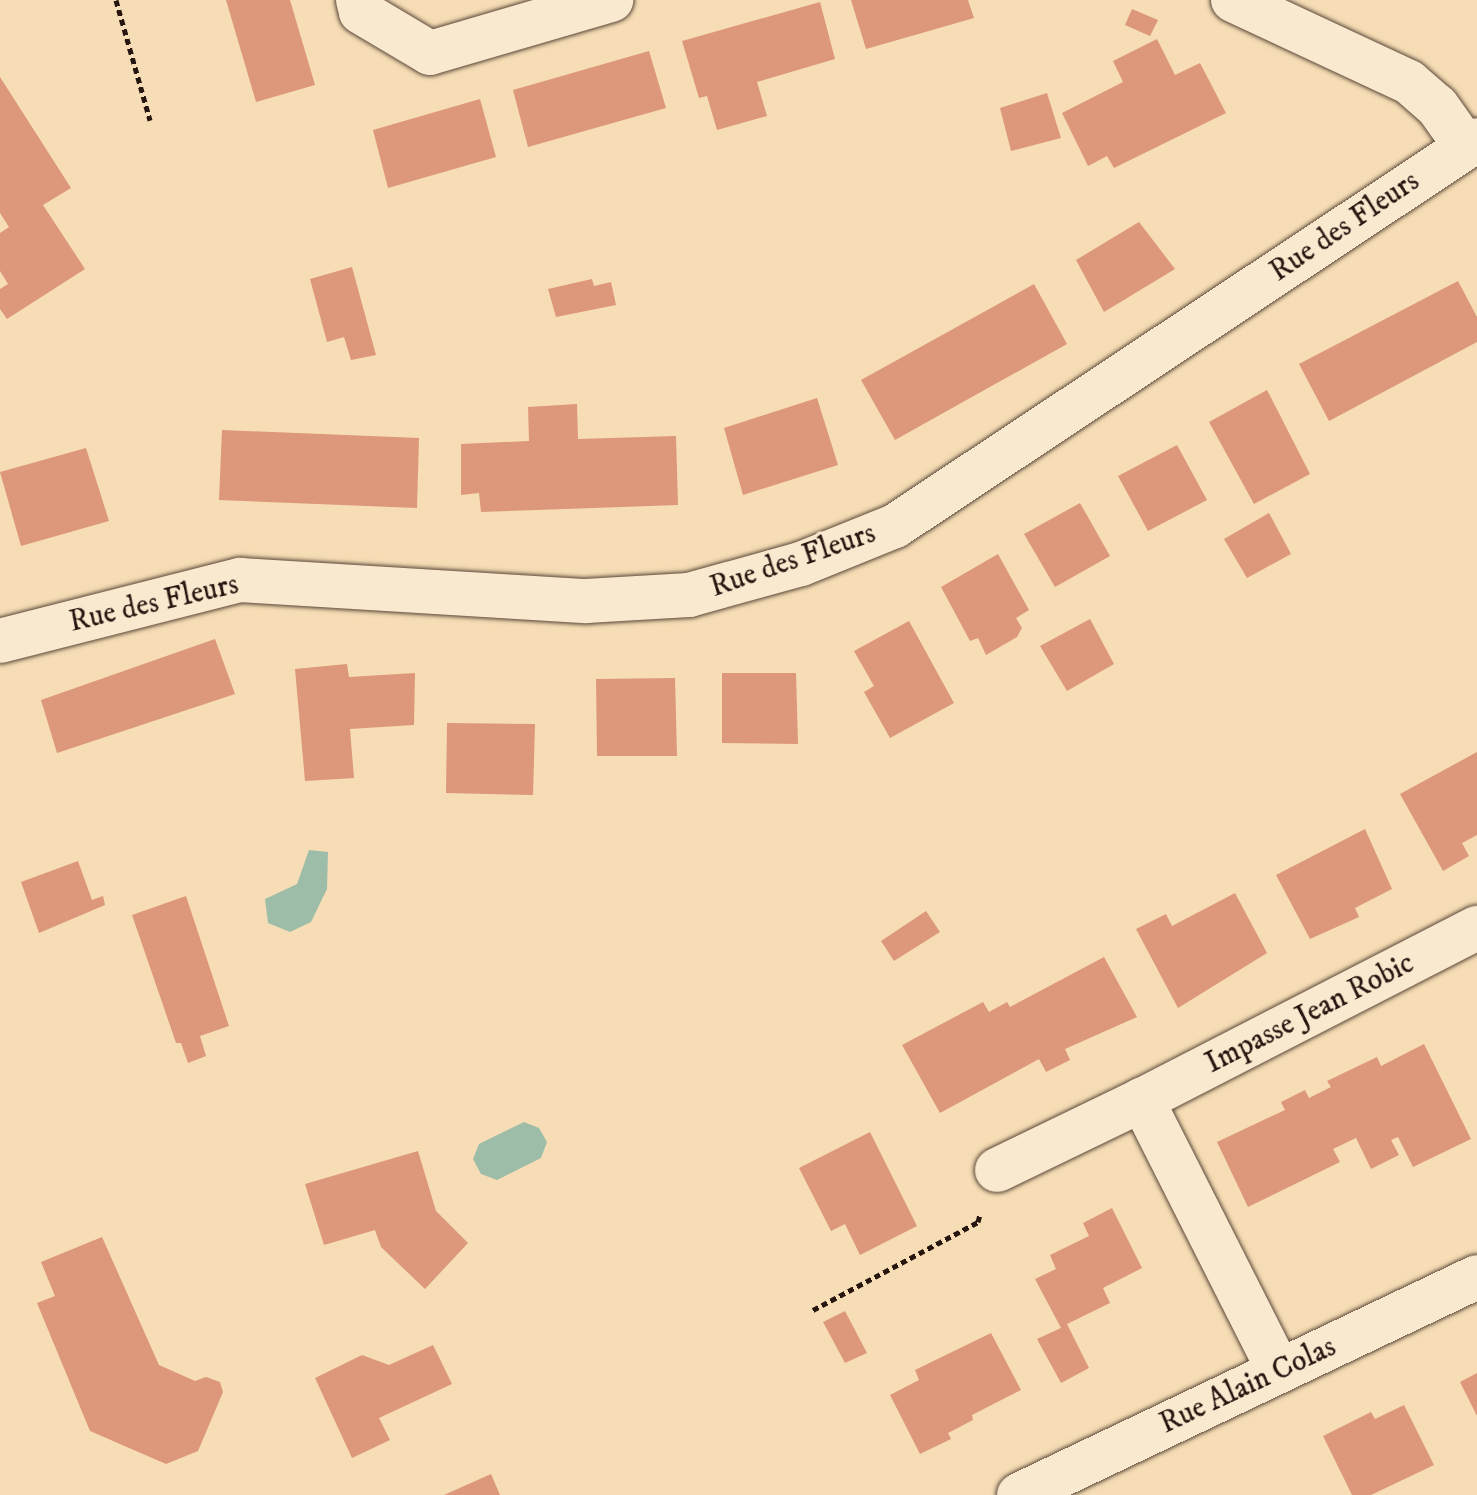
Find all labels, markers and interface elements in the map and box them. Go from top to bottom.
street label: Rue des Fleurs [1263,164,1427,290]
street label: Rue des Fleurs [706,516,880,606]
street label: Rue des Fleurs [66,567,242,641]
street label: Impasse Jean Robic [1200,946,1420,1082]
street label: Rue Alain Colas [1154,1329,1342,1443]

